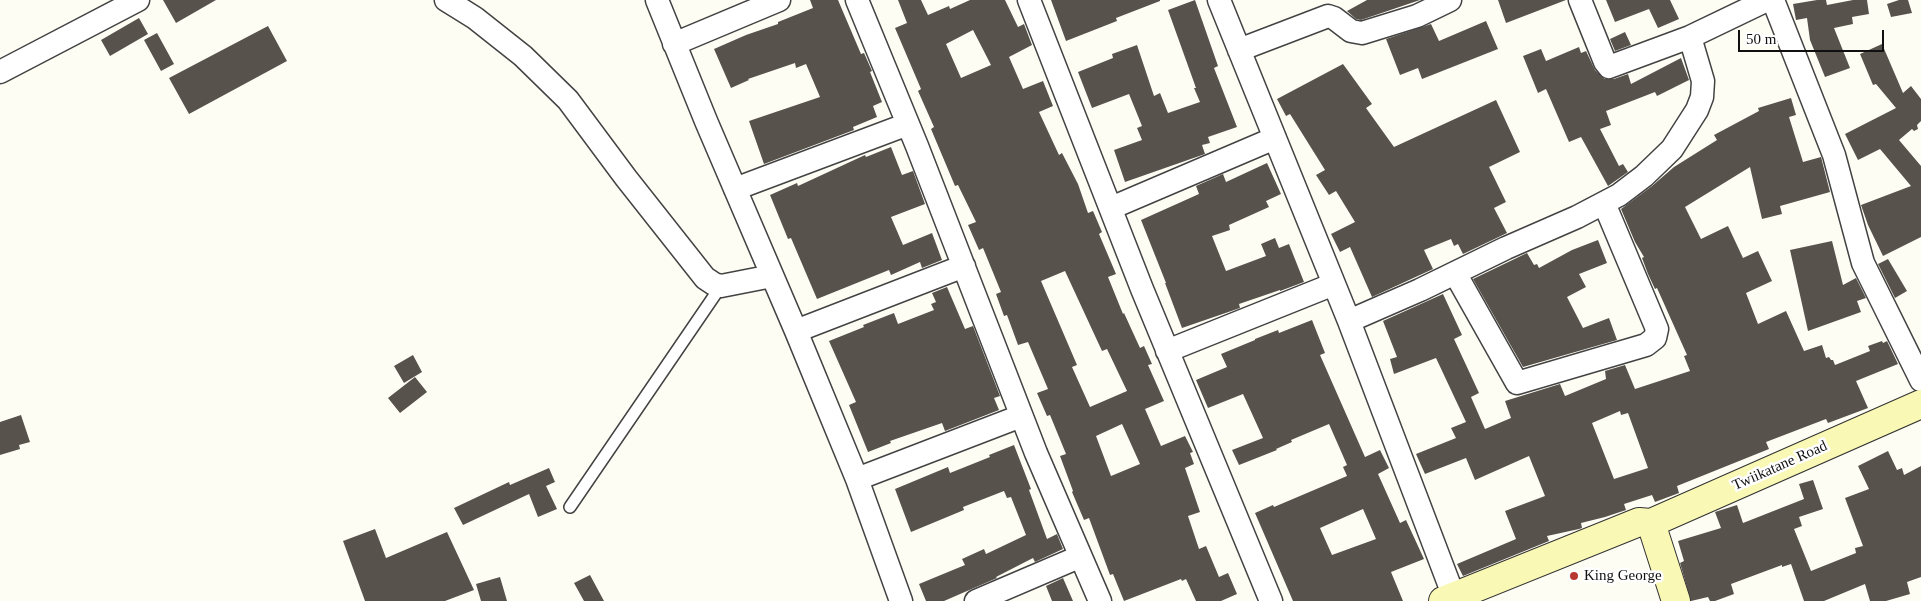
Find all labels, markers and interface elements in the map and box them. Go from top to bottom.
scale bar [1741,20,1887,52]
text: 50 m [1746,31,1776,47]
street label: Twiikatane Road [1730,437,1830,495]
place label: King George [1584,567,1662,585]
marker: King George [1568,570,1580,582]

